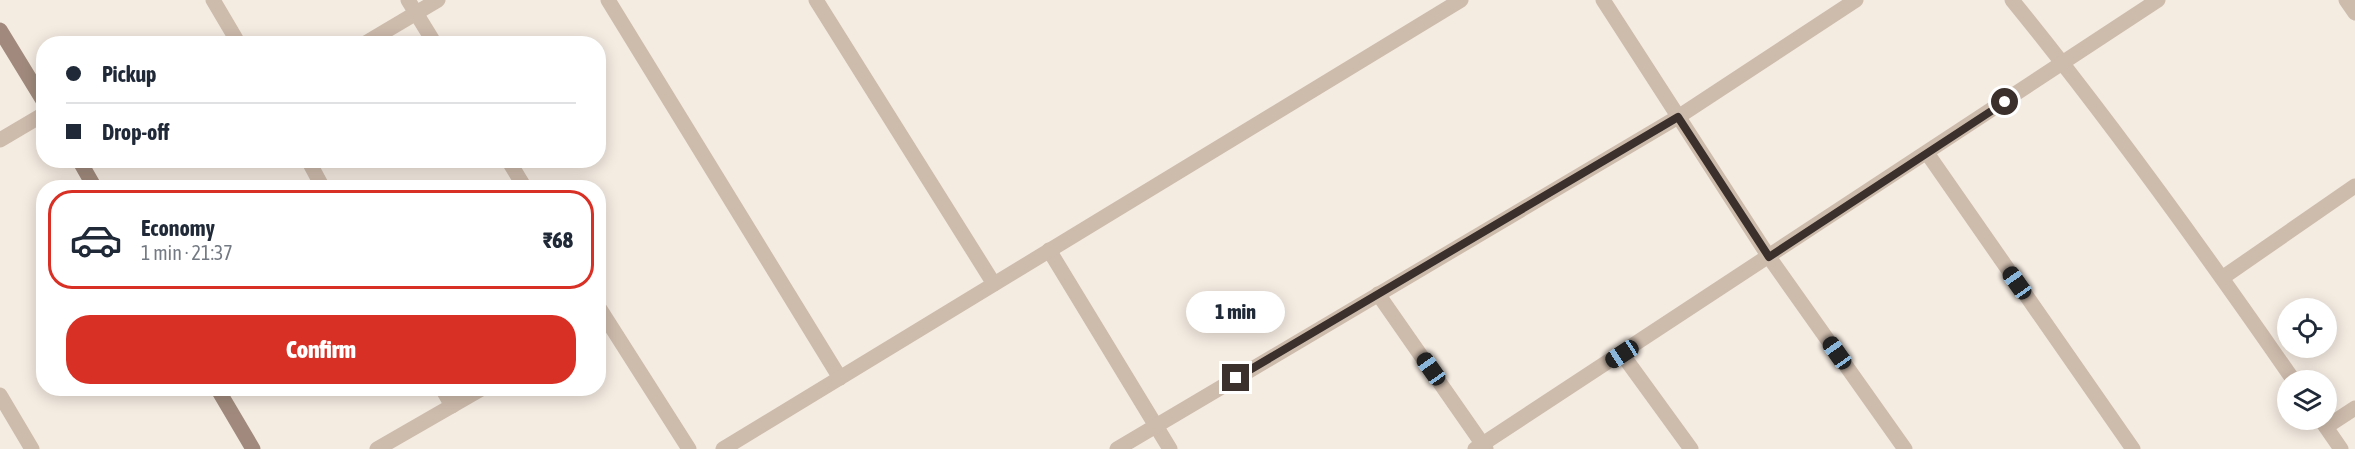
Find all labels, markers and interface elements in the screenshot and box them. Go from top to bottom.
text: Pickup [102,61,157,87]
route start [1991,88,2018,115]
text: Drop-off [102,119,169,145]
icon: car [69,213,123,267]
text: Economy [141,215,215,241]
text: ₹68 [543,227,573,253]
text: 1 min · 21:37 [141,241,233,264]
car [1999,263,2035,303]
callout: 1 min [1186,291,1286,333]
map controls [2277,298,2337,430]
button: locate [2277,298,2337,358]
text: 1 min [1215,300,1256,323]
button: Confirm [66,315,576,384]
car [1819,333,1855,373]
car [1602,337,1642,371]
car [1413,349,1449,389]
route end [1222,364,1249,391]
button: layers [2277,370,2337,430]

